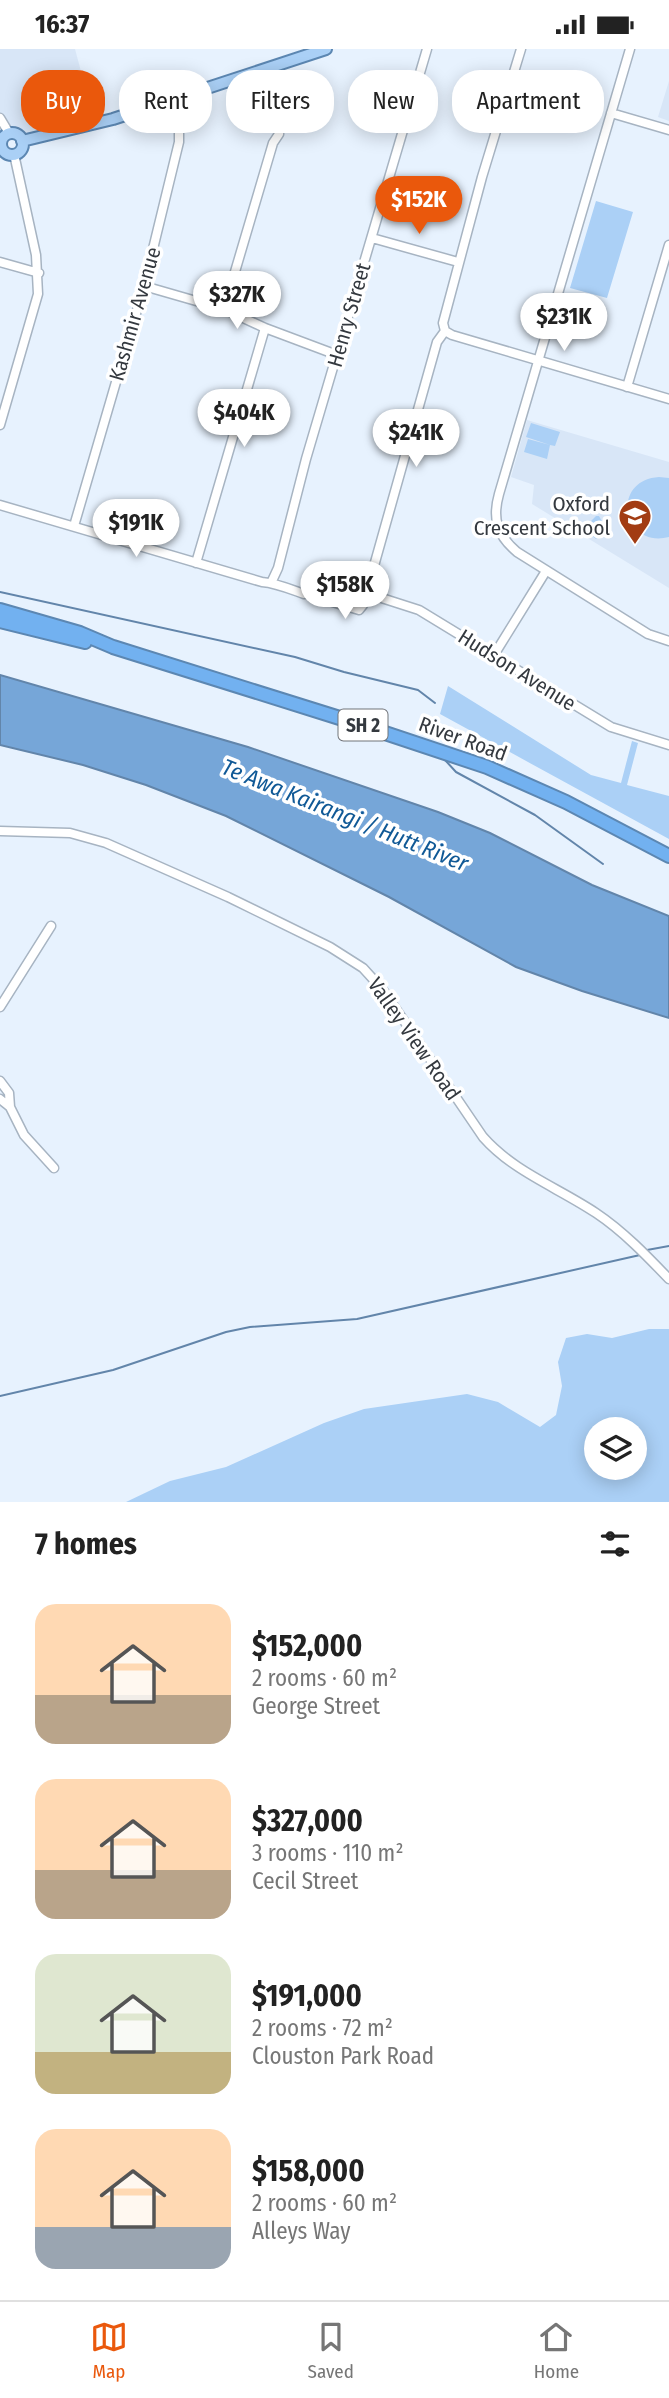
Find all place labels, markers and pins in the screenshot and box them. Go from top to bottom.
pin: $152K [370,177,468,236]
pin: $327K [188,271,286,331]
pin: $231K [515,293,613,353]
pin: $404K [195,389,293,449]
pin: $241K [367,409,465,469]
place label: Oxford Crescent School [474,491,610,541]
school or university icon: Oxford Crescent School [616,497,654,546]
pin: $191K [87,499,185,559]
pin: $158K [296,561,394,621]

